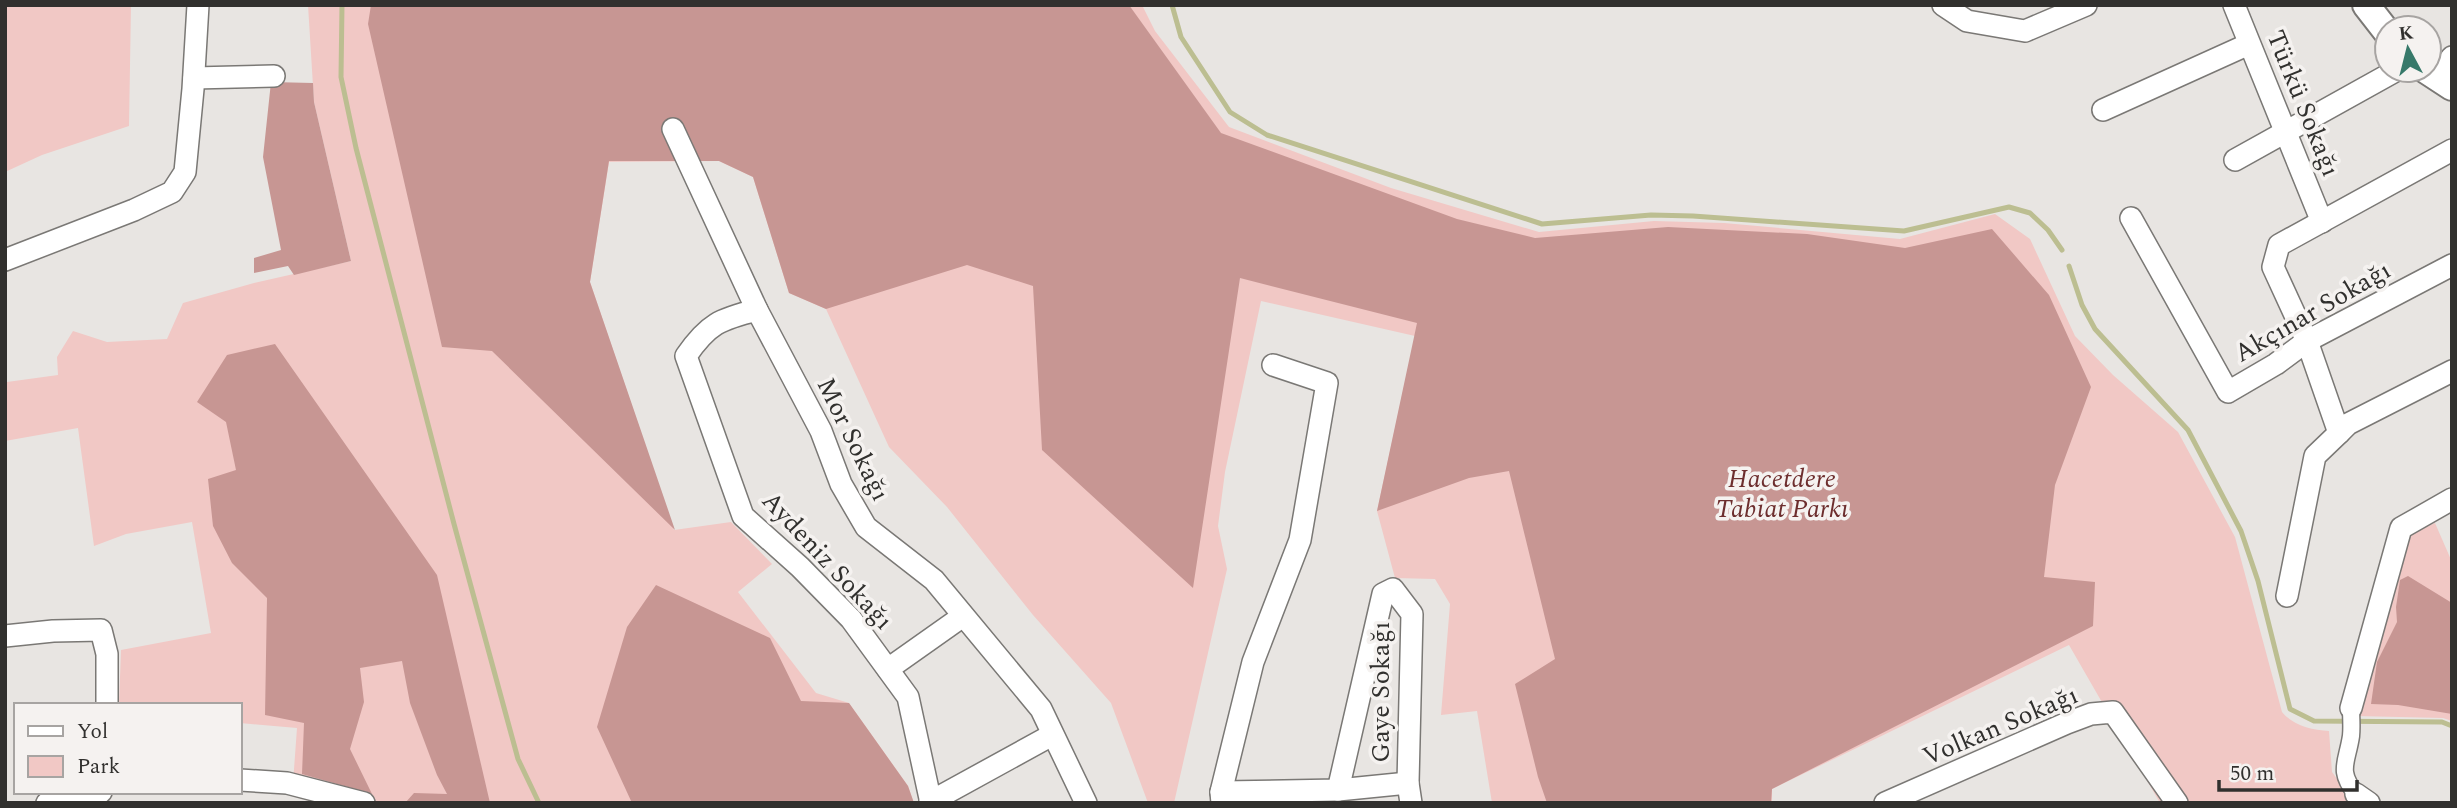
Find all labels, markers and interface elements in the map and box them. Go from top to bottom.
north arrow [2373,14,2443,84]
text: K [2397,18,2415,49]
street label: Türkü Sokağı [2256,24,2351,183]
street label: Akçınar Sokağı [2226,251,2399,373]
street label: Mor Sokağı [806,371,900,508]
park label: Hacetdere Tabiat Parkı [1715,459,1849,529]
street label: Aydeniz Sokağı [752,482,902,639]
street label: Gaye Sokağı [1361,621,1401,763]
street label: Volkan Sokağı [1916,675,2084,777]
legend [14,703,242,794]
text: Yol [77,716,108,748]
scale bar [2219,748,2357,792]
text: Park [77,751,121,783]
text: 50 m [2230,758,2274,790]

